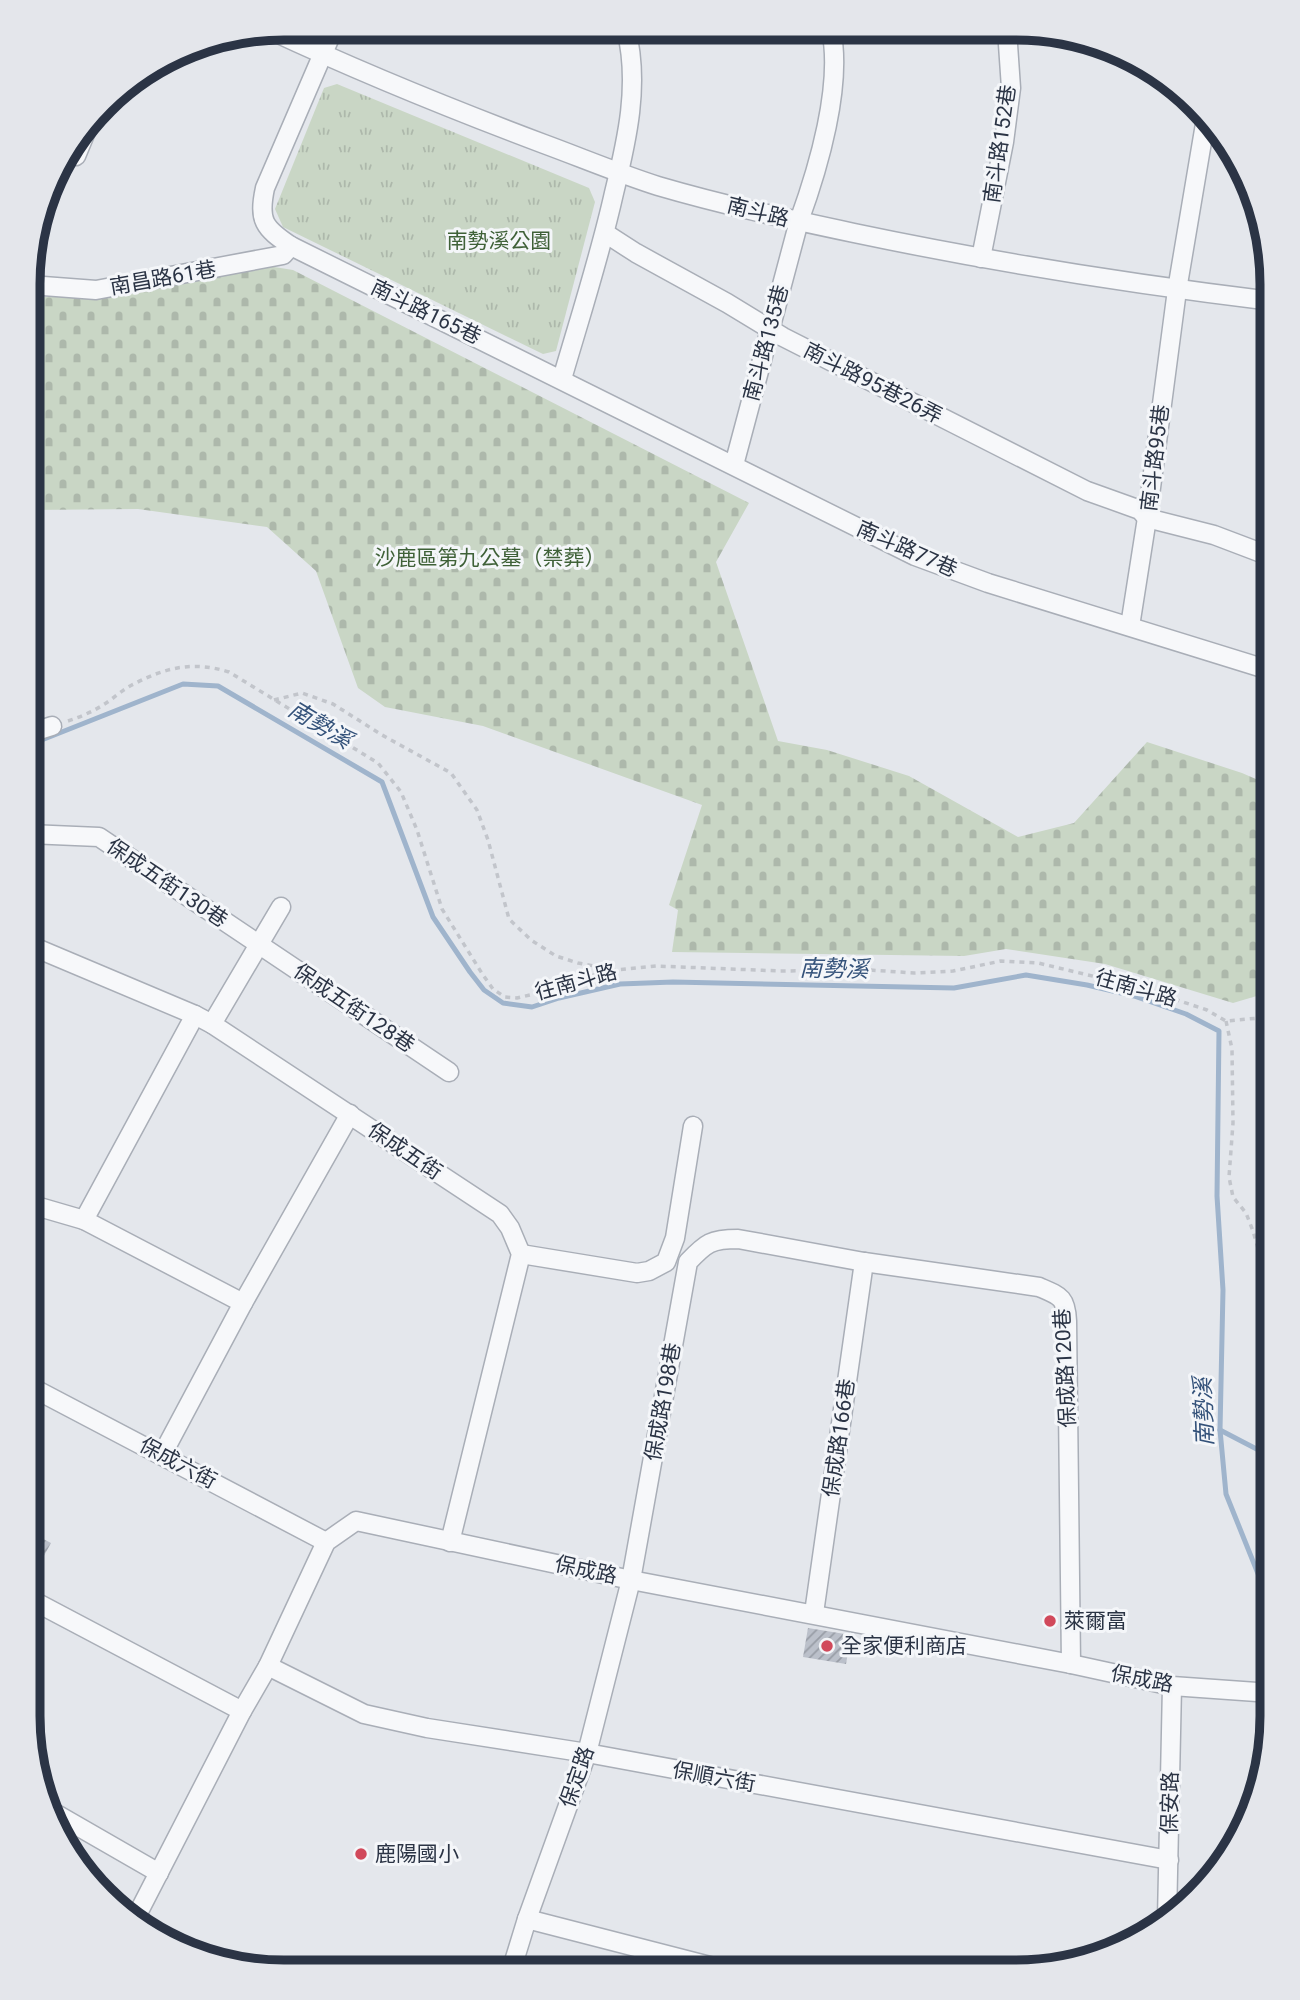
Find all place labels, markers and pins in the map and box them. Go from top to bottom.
place label: 萊爾富 [1064,1609,1127,1633]
marker: 萊爾富 [1042,1613,1058,1629]
place label: 全家便利商店 [841,1634,967,1658]
marker: 全家便利商店 [819,1638,835,1654]
place label: 鹿陽國小 [375,1842,459,1866]
marker: 鹿陽國小 [353,1846,369,1862]

